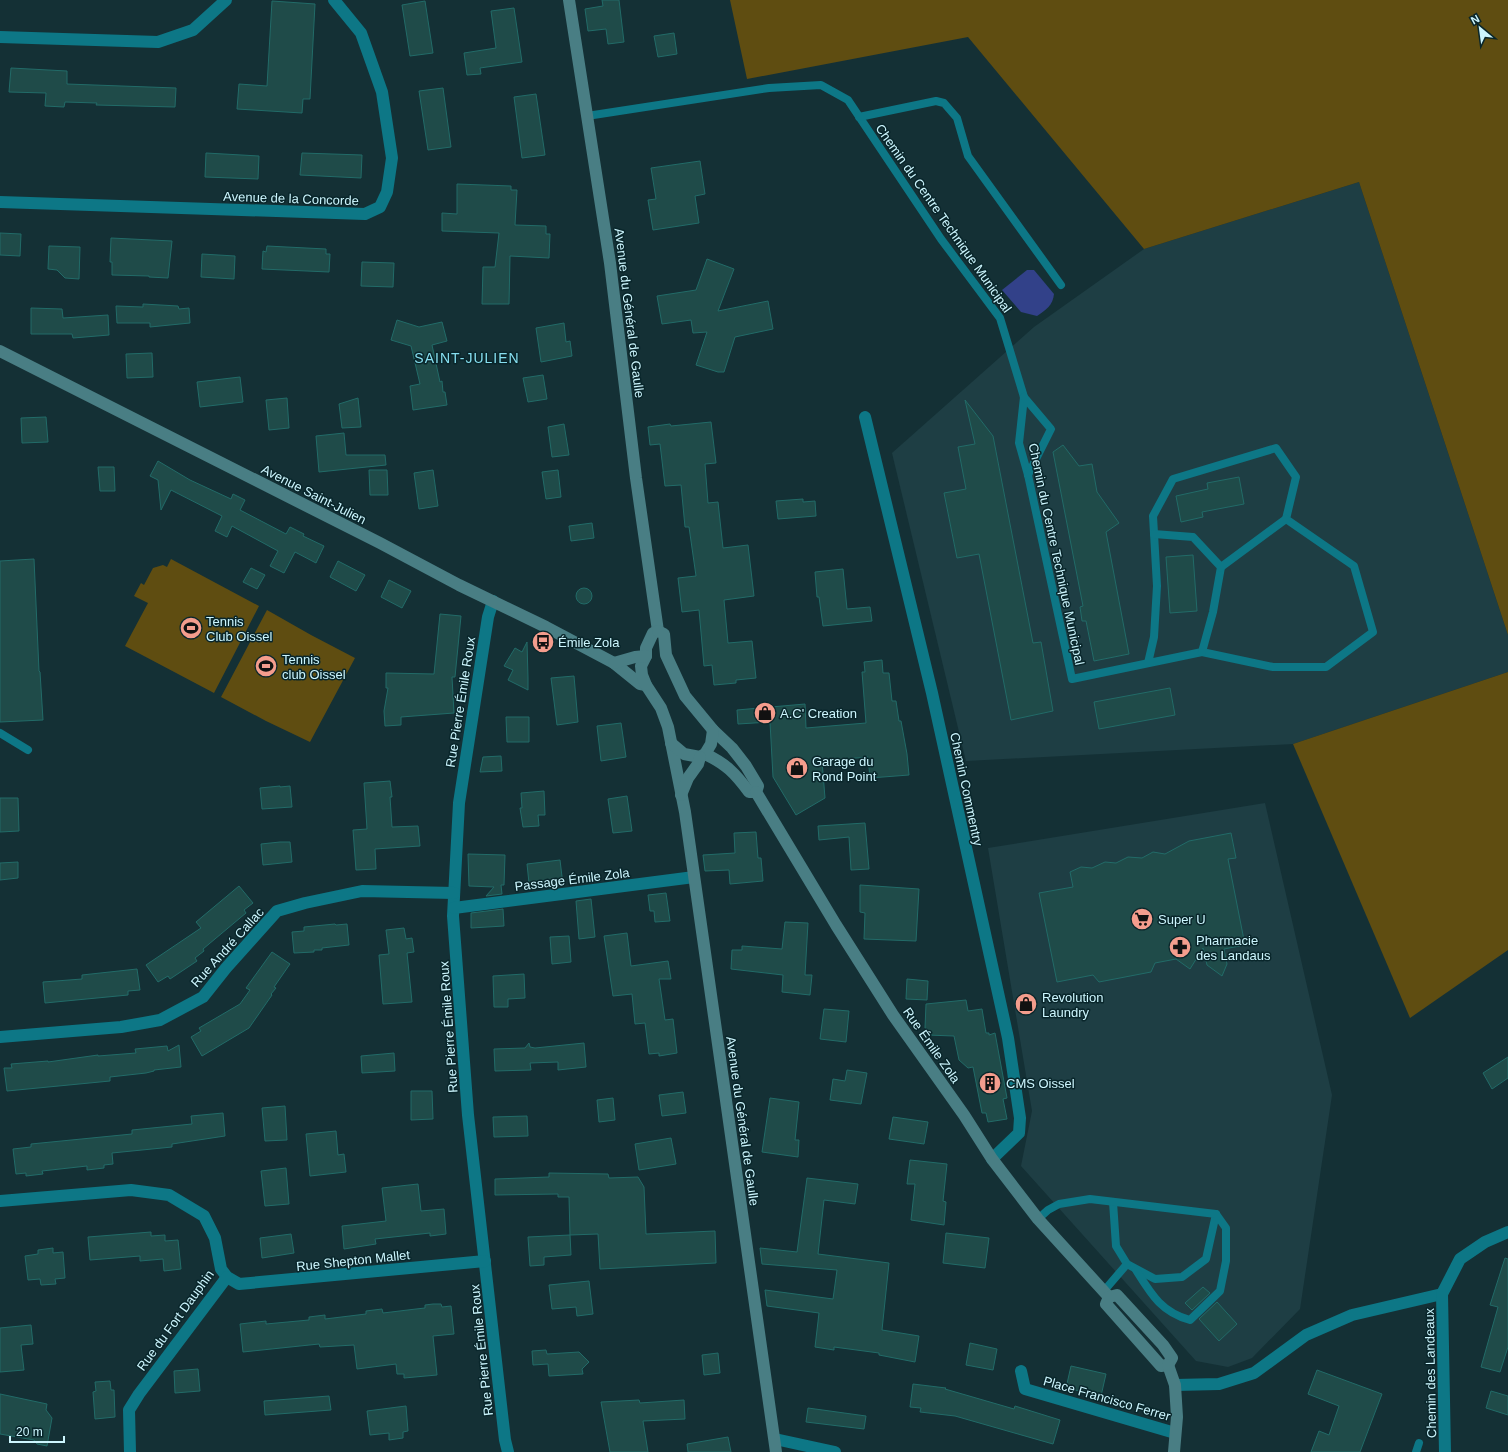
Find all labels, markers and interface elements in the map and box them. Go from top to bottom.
north arrow [1460,8,1500,48]
text: N [1469,12,1482,26]
street label: Chemin du Centre Technique Municipal [872,121,1015,316]
street label: Avenue de la Concorde [223,189,359,208]
street label: Avenue du Général de Gaulle [612,227,647,399]
district label: SAINT-JULIEN [414,350,520,366]
street label: Chemin du Centre Technique Municipal [1026,442,1087,667]
street label: Avenue Saint-Julien [259,462,369,527]
place label: Tennis Club Oissel [206,614,273,644]
sports icon: Tennis Club Oissel [178,615,204,641]
bus stop icon: Émile Zola [530,629,556,655]
street label: Rue Pierre Émile Roux [443,635,478,769]
place label: Émile Zola [558,635,620,650]
place label: Tennis club Oissel [282,652,346,682]
sports icon: Tennis club Oissel [253,653,279,679]
shop icon: A.C' Creation [752,700,778,726]
place label: A.C' Creation [780,706,857,721]
street label: Chemin Commentry [947,731,986,848]
place label: Garage du Rond Point [812,754,877,784]
shop icon: Garage du Rond Point [784,755,810,781]
street label: Passage Émile Zola [514,865,631,894]
street label: Rue André Callac [188,904,267,990]
supermarket icon: Super U [1129,906,1155,932]
place label: Super U [1158,912,1206,927]
place label: Pharmacie des Landaus [1196,933,1271,963]
pharmacy icon: Pharmacie des Landaus [1167,934,1193,960]
street label: Rue Pierre Émile Roux [436,960,461,1093]
place label: Revolution Laundry [1042,990,1103,1020]
shop icon: Revolution Laundry [1013,991,1039,1017]
street label: Rue Émile Zola [900,1005,964,1087]
street label: Avenue du Général de Gaulle [723,1035,762,1207]
building icon: CMS Oissel [977,1070,1003,1096]
place label: CMS Oissel [1006,1076,1075,1091]
street label: Rue Shepton Mallet [295,1247,411,1274]
street label: Rue du Fort Dauphin [134,1267,217,1374]
street label: Rue Pierre Émile Roux [467,1283,496,1416]
street label: Chemin des Landeaux [1422,1307,1439,1438]
street label: Place Francisco Ferrer [1042,1373,1173,1424]
scale bar [10,1418,64,1444]
text: 20 m [16,1425,43,1439]

